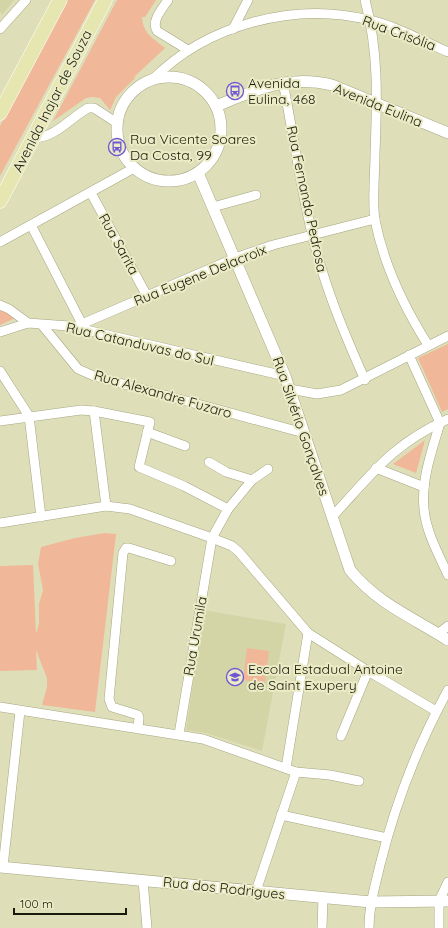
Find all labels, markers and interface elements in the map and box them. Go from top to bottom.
street label: Rua Crisólia [360,11,438,55]
street label: Avenida Inajar de Souza [8,27,96,175]
place label: Avenida Eulina, 468 [248,74,316,108]
street label: Avenida Eulina [331,79,425,131]
bus stop icon: Avenida Eulina, 468 [225,81,245,101]
street label: Rua Fernando Pedrosa [283,124,331,274]
place label: Rua Vicente Soares Da Costa, 99 [130,130,256,164]
bus stop icon: Rua Vicente Soares Da Costa, 99 [107,137,127,157]
street label: Rua Sarita [95,210,143,278]
street label: Rua Eugene Delacroix [131,240,269,310]
street label: Rua Catanduvas do Sul [64,318,216,370]
street label: Rua Silvério Gonçalves [269,354,333,498]
street label: Rua Alexandre Fuzaro [92,366,234,422]
street label: Rua Urumila [179,595,211,677]
place label: Escola Estadual Antoine de Saint Exupery [248,660,403,694]
school or university icon: Escola Estadual Antoine de Saint Exupery [225,667,245,687]
street label: Rua dos Rodrigues [162,873,286,903]
scale bar [14,890,126,916]
text: 100 m [20,896,53,911]

